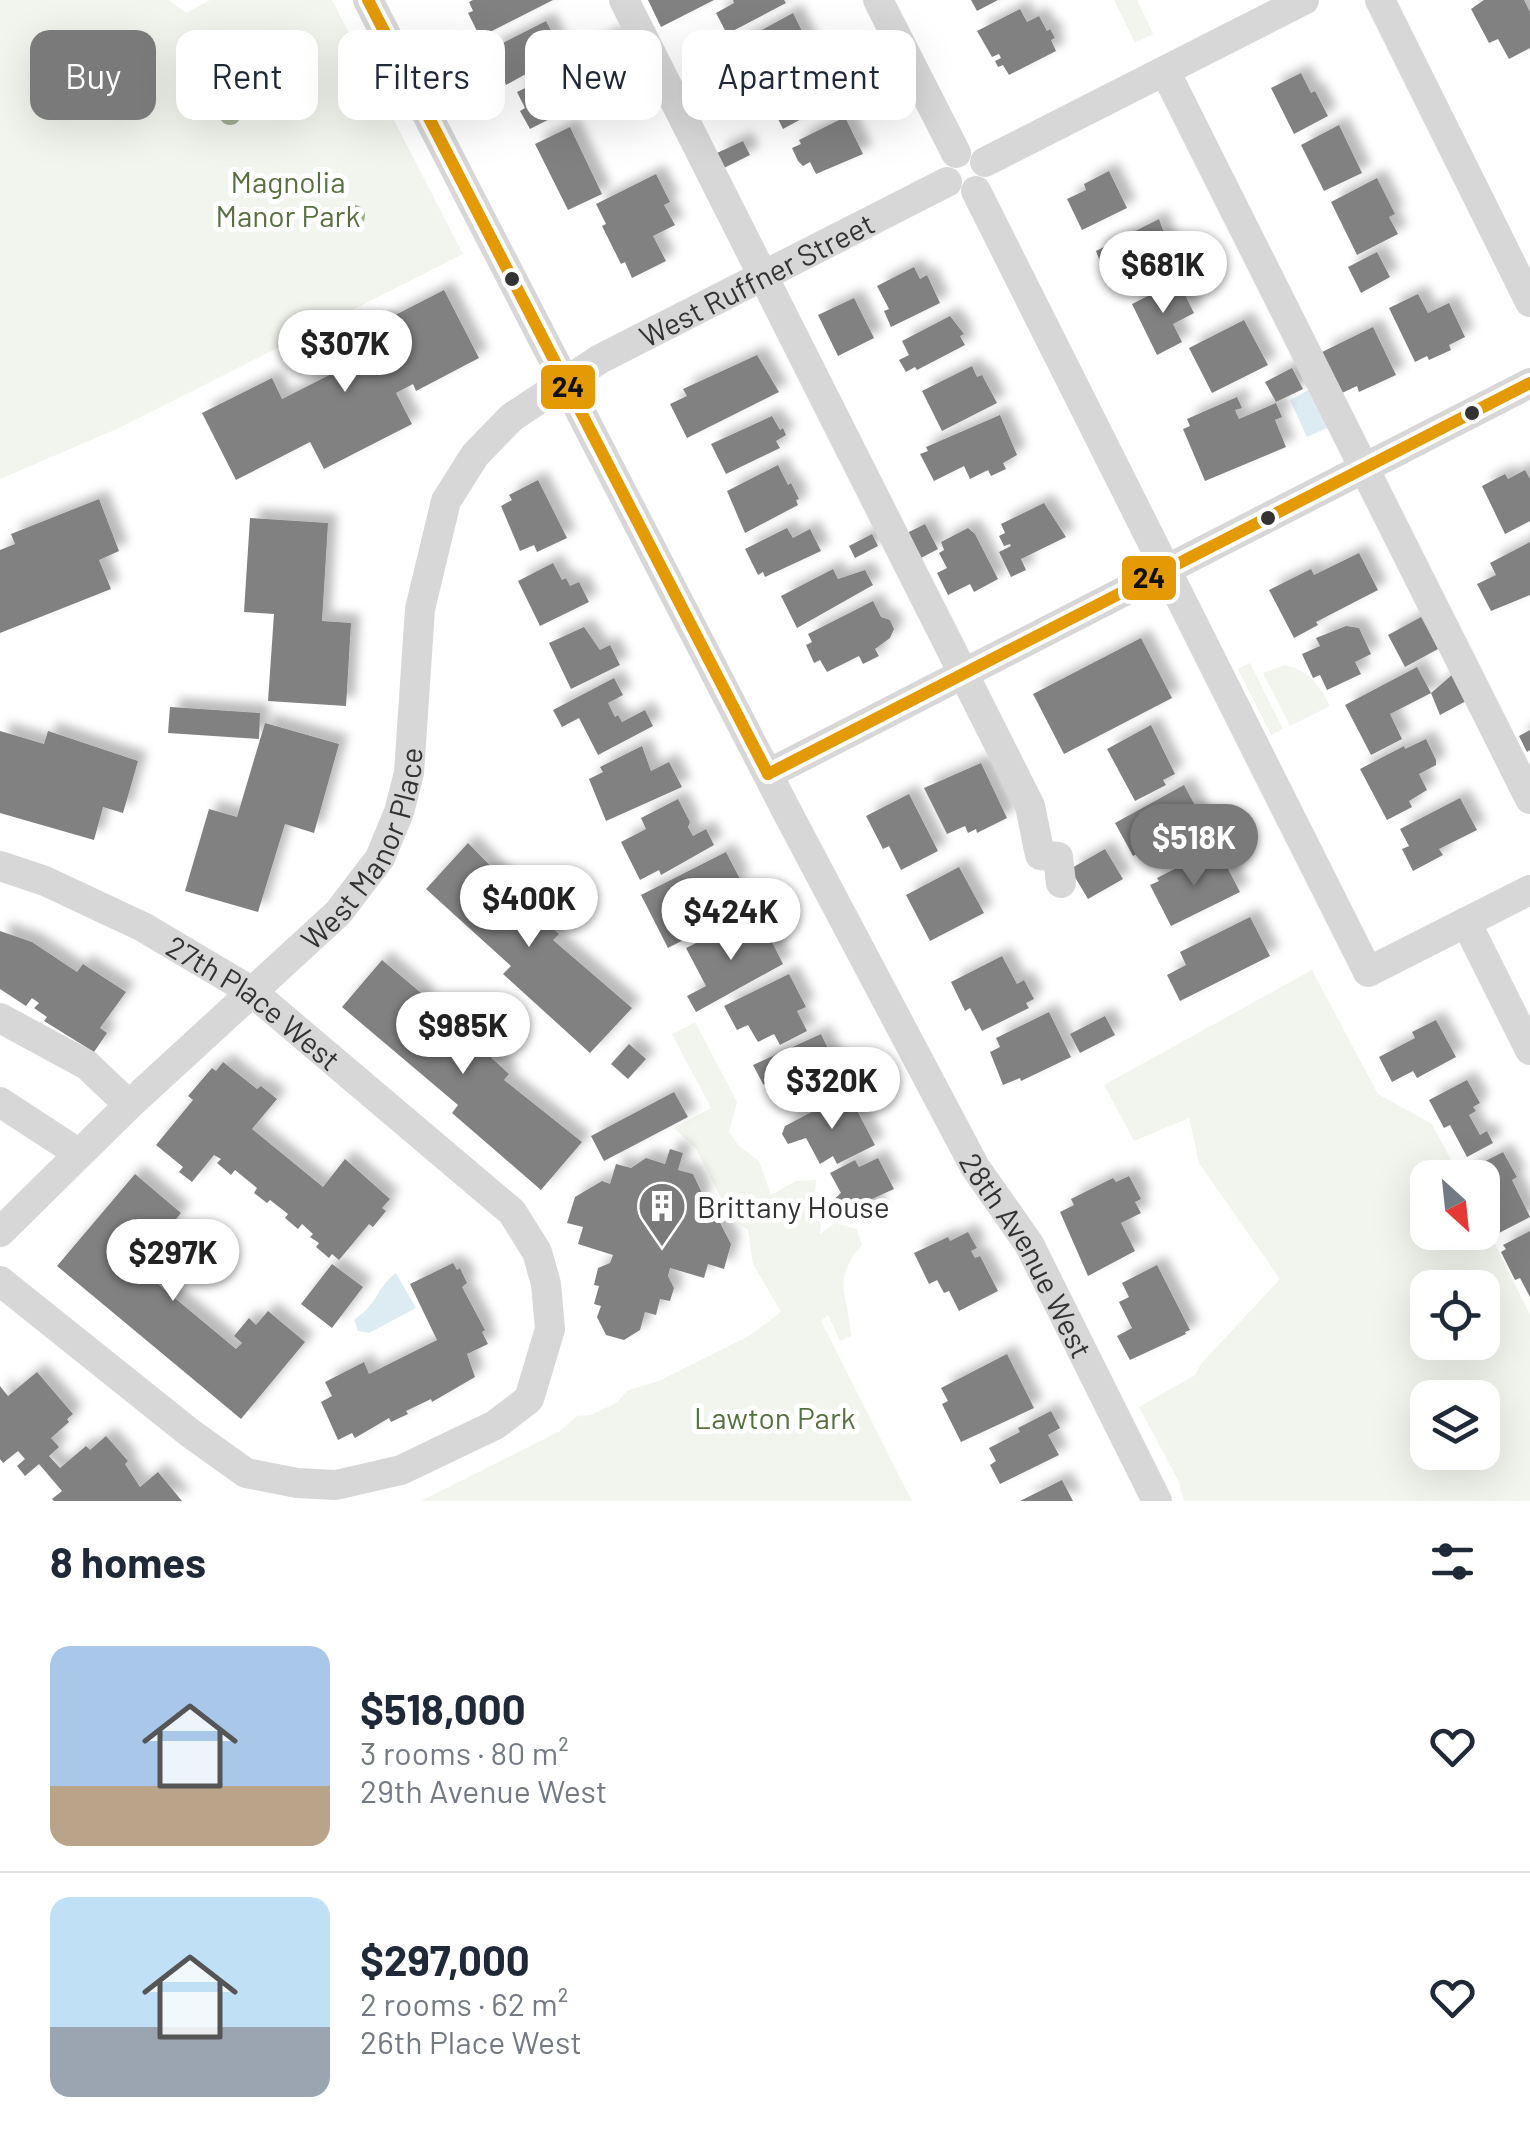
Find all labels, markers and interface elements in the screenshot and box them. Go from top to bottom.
chip: Buy [30,30,156,120]
chip: Rent [176,30,318,120]
chip: Filters [338,30,505,120]
chip: New [525,30,662,120]
chip: Apartment [682,30,916,120]
park label: Magnolia Manor Park [216,163,360,233]
street label: West Ruffner Street [633,204,880,354]
pin: $681K [1093,231,1233,316]
text: $681K [1121,244,1205,282]
unlabelled marker [502,269,522,289]
pin: $307K [275,310,415,395]
text: $307K [300,323,390,361]
line badge: 24 [539,363,597,411]
text: 24 [552,369,584,403]
unlabelled marker [1462,403,1482,423]
unlabelled marker [1258,508,1278,528]
line badge: 24 [1120,554,1178,602]
text: 24 [1133,560,1165,594]
street label: West Manor Place [293,746,429,956]
pin: $518K [1124,804,1264,889]
text: $518K [1152,817,1236,855]
pin: $400K [459,865,599,950]
text: $400K [482,878,576,916]
pin: $424K [661,878,801,963]
text: $424K [684,891,778,929]
street label: 27th Place West [160,927,348,1077]
pin: $985K [393,992,533,1077]
text: $985K [418,1005,508,1043]
pin: $320K [762,1047,902,1132]
text: $320K [786,1060,878,1098]
street label: 28th Avenue West [953,1147,1101,1364]
north arrow [1410,1160,1500,1250]
map controls [1410,1160,1500,1470]
building icon: Brittany House [636,1180,688,1248]
place label: Brittany House [697,1188,890,1224]
pin: $297K [103,1219,243,1304]
text: $297K [128,1232,218,1270]
button: locate [1410,1270,1500,1360]
button: layers [1410,1380,1500,1470]
park label: Lawton Park [694,1399,856,1435]
icon: filters [1425,1534,1480,1589]
text: 8 homes [50,1536,206,1586]
text: $518,000 [360,1683,526,1733]
icon: home [130,1686,250,1806]
icon: heart [1425,1719,1480,1774]
text: 3 rooms · 80 m² [360,1733,569,1771]
text: 29th Avenue West [360,1771,608,1809]
text: $297,000 [360,1934,530,1984]
icon: home [130,1937,250,2057]
icon: heart [1425,1970,1480,2025]
text: 2 rooms · 62 m² [360,1984,568,2022]
text: 26th Place West [360,2022,582,2060]

